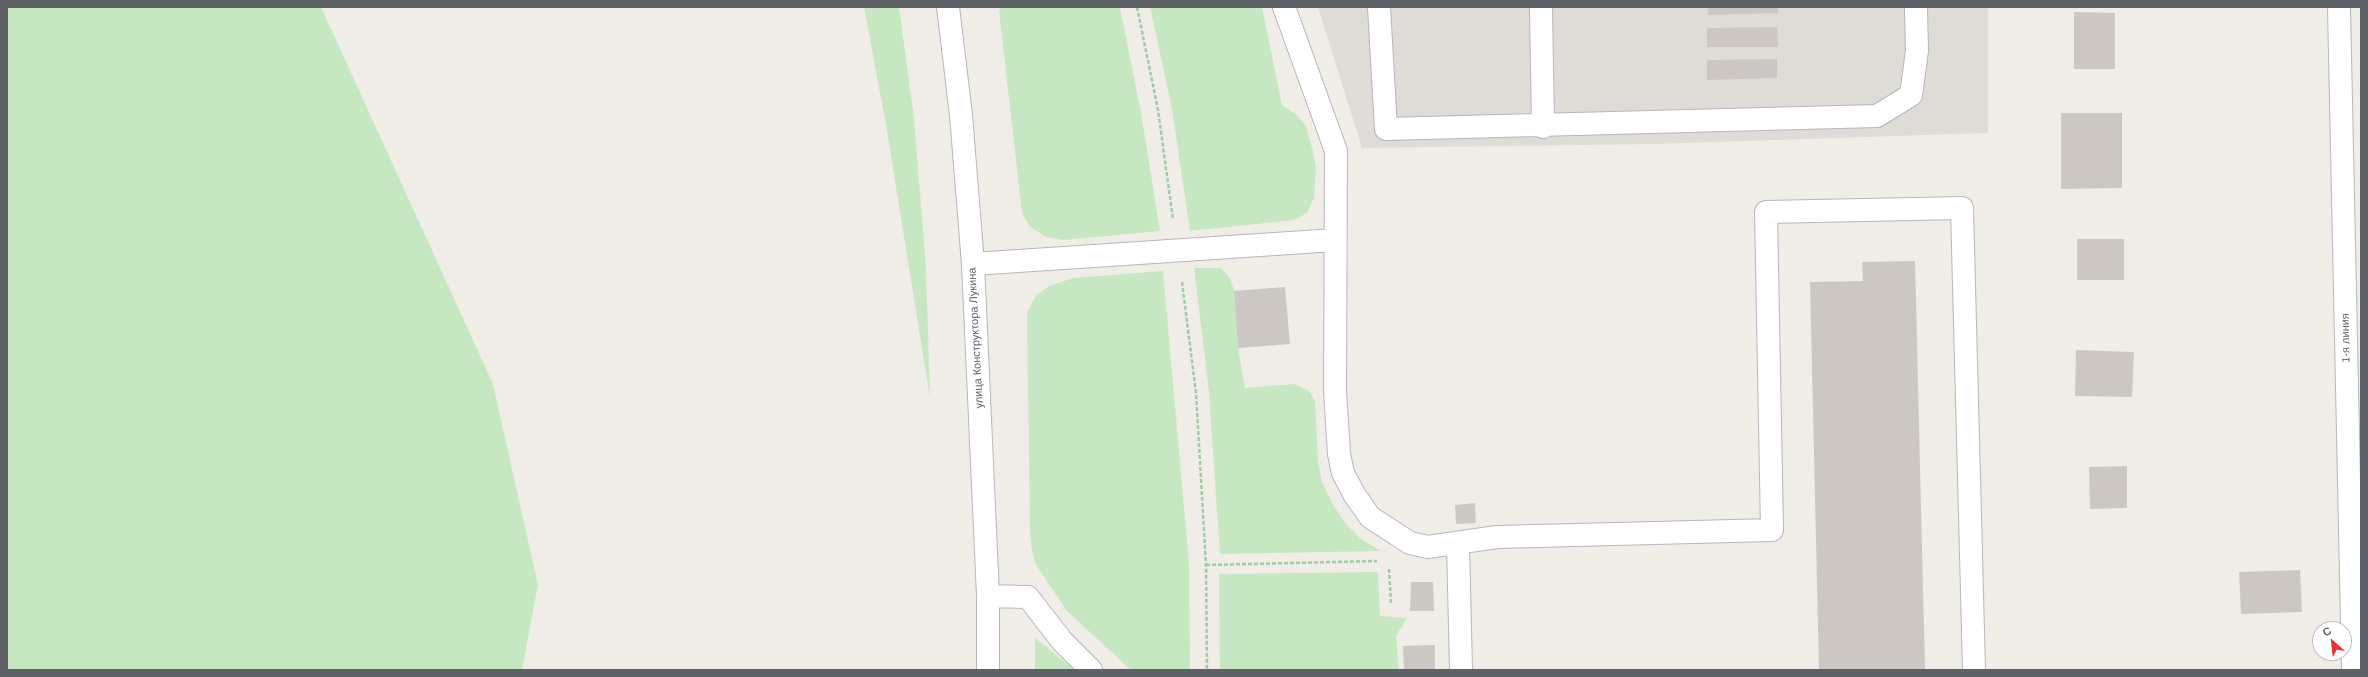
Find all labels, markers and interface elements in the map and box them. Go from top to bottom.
street label: улица Конструктора Лукина [966,267,986,409]
street label: 1-я линия [2339,313,2353,363]
north arrow [2312,621,2352,661]
text: С [2321,624,2333,638]

